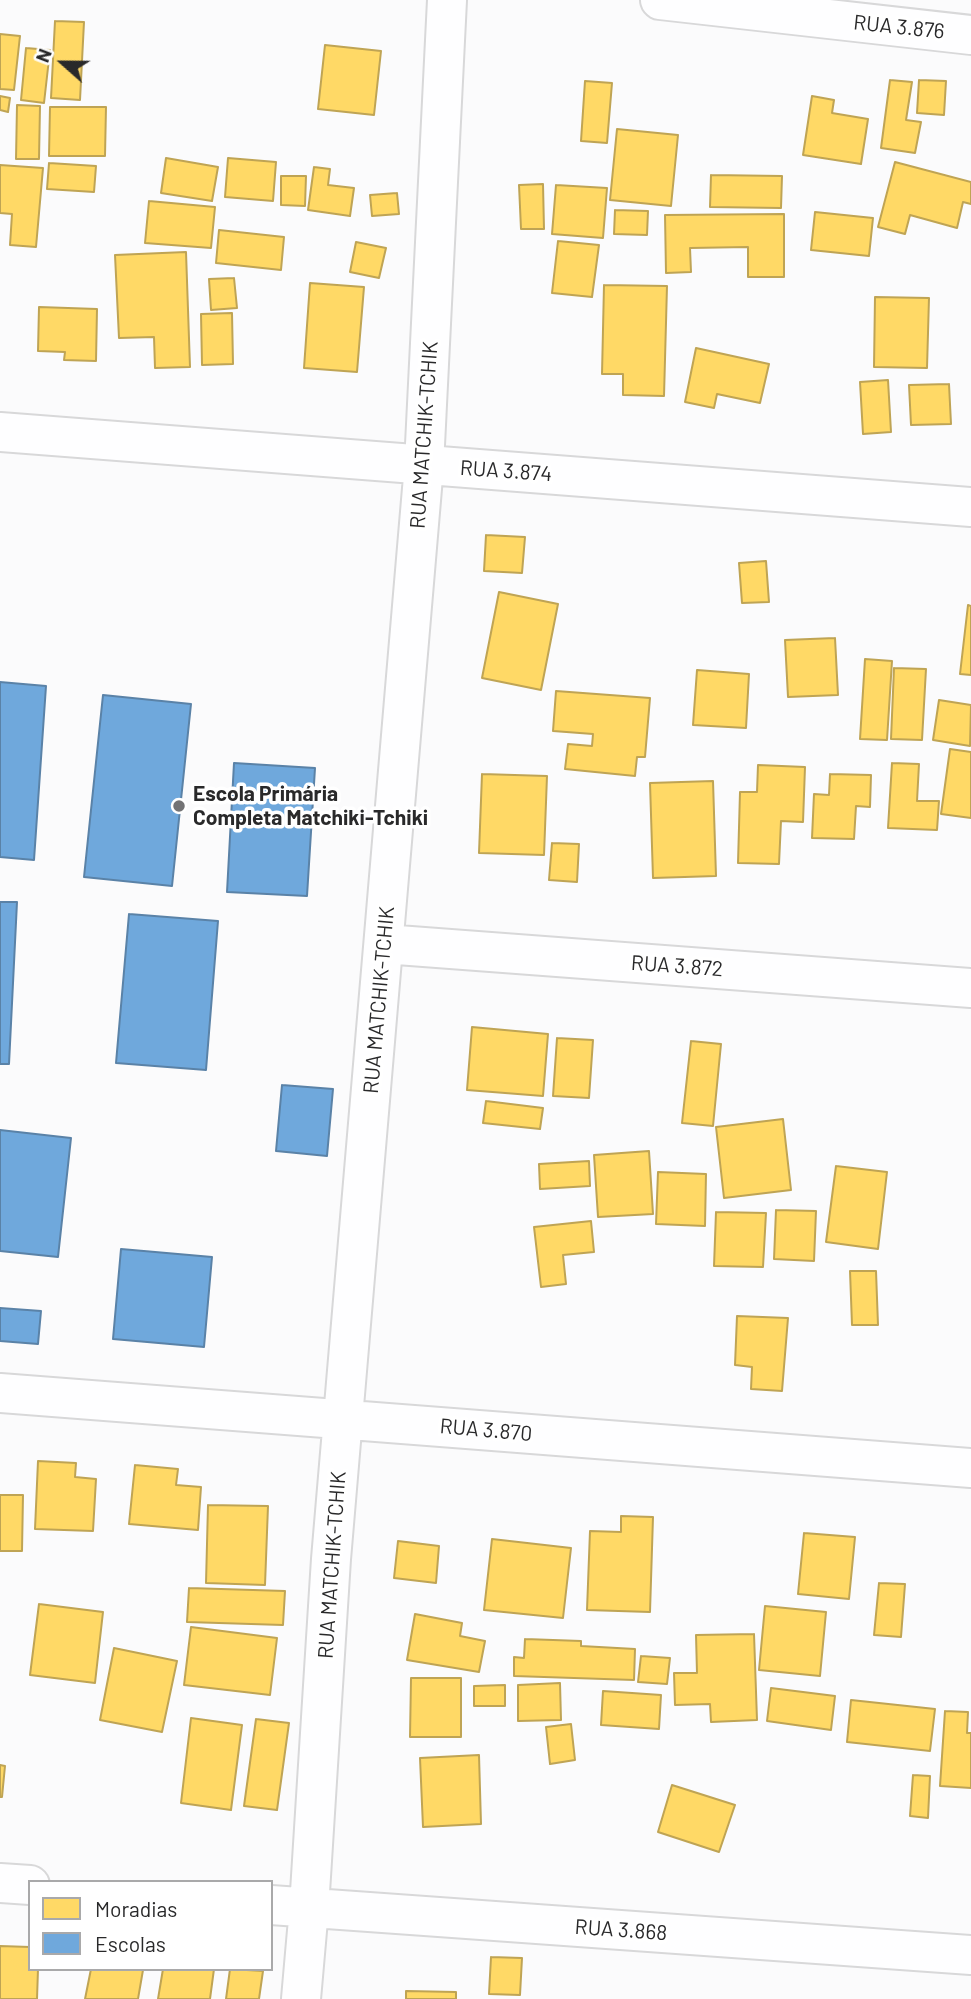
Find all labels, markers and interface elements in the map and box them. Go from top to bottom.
street label: RUA 3.876 [852,10,946,44]
north arrow [28,28,98,98]
text: N [30,45,56,65]
street label: RUA MATCHIK-TCHIK [405,340,443,530]
street label: RUA 3.874 [459,455,553,487]
place label: Escola Primária Completa Matchiki-Tchiki [193,781,428,831]
marker: Escola Primária Completa Matchiki-Tchiki [171,798,187,814]
street label: RUA MATCHIK-TCHIK [358,905,400,1095]
street label: RUA 3.872 [630,950,724,982]
street label: RUA 3.870 [439,1413,533,1447]
street label: RUA MATCHIK-TCHIK [313,1470,351,1660]
legend [28,1880,273,1971]
text: Moradias [95,1896,177,1921]
street label: RUA 3.868 [574,1914,668,1946]
text: Escolas [95,1931,166,1956]

